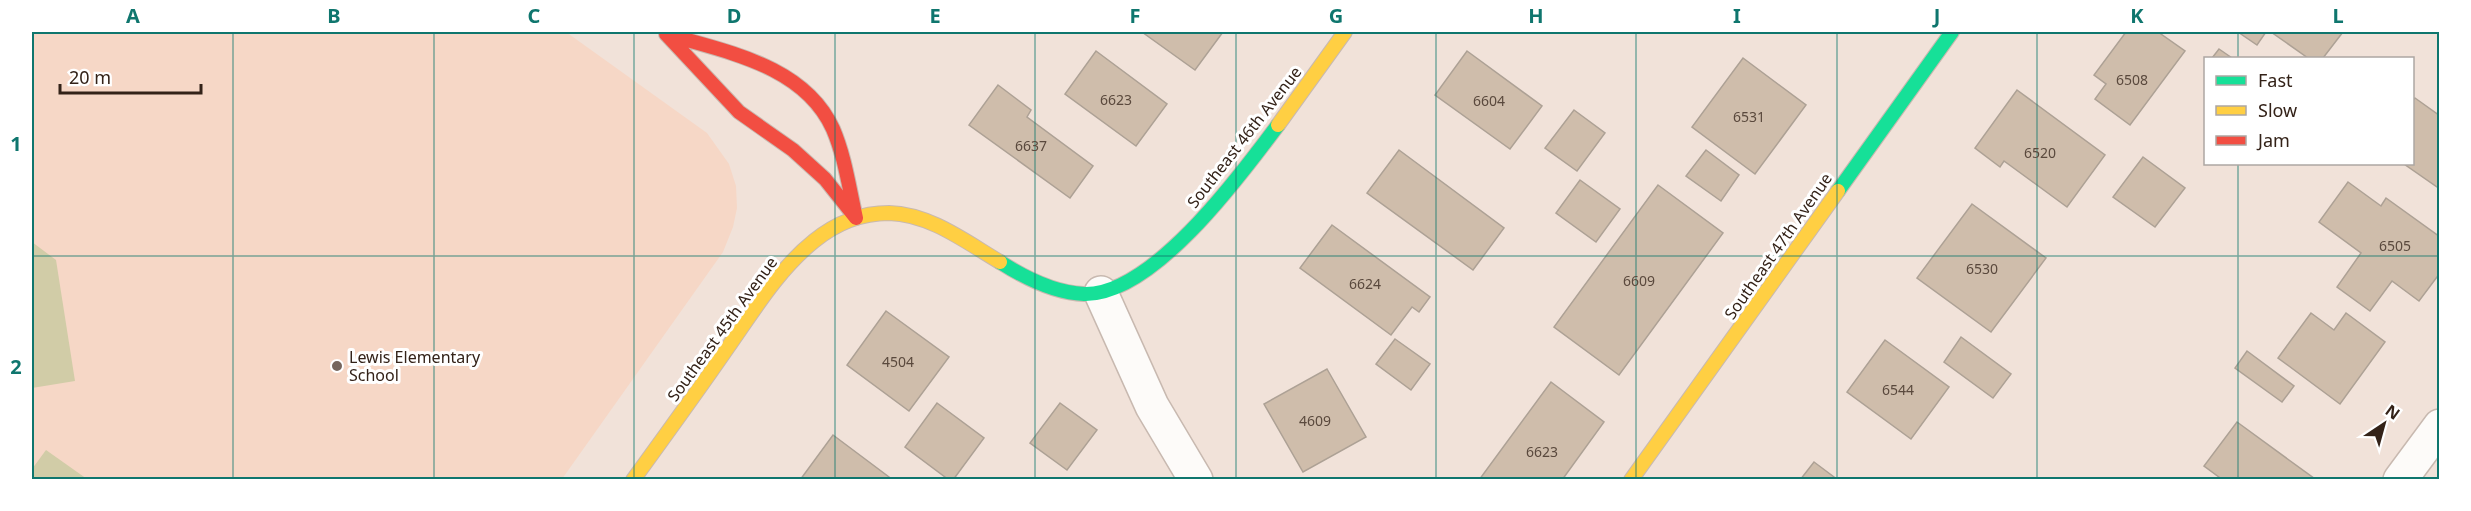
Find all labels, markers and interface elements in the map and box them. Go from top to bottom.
text: A [126,2,140,29]
text: B [327,2,341,29]
text: C [528,2,541,29]
text: D [727,2,741,29]
text: E [929,2,941,29]
text: F [1130,2,1140,29]
text: G [1329,2,1343,29]
text: H [1528,2,1544,29]
text: I [1733,2,1741,29]
text: J [1932,2,1940,29]
text: K [2130,2,2144,29]
text: L [2332,2,2344,29]
scale bar [60,57,201,95]
legend [2204,57,2414,165]
street label: Southeast 46th Avenue [1182,62,1306,212]
text: 20 m [69,65,111,89]
text: Fast [2258,68,2293,92]
house number: 6508 [2116,70,2148,89]
house number: 6623 [1100,90,1132,109]
house number: 6604 [1473,91,1505,110]
text: Slow [2258,98,2297,122]
house number: 6531 [1733,107,1765,126]
text: Jam [2256,128,2290,152]
text: 1 [10,130,22,157]
house number: 6637 [1015,136,1047,155]
house number: 6520 [2024,143,2056,162]
street label: Southeast 47th Avenue [1719,168,1837,324]
house number: 6505 [2379,236,2411,255]
street label: Southeast 45th Avenue [662,252,782,406]
house number: 6530 [1966,259,1998,278]
house number: 6609 [1623,271,1655,290]
house number: 6624 [1349,274,1381,293]
place label: Lewis Elementary School [349,346,481,386]
house number: 4504 [882,352,914,371]
text: 2 [10,353,22,380]
marker: Lewis Elementary School [330,359,344,373]
house number: 6544 [1882,380,1914,399]
north arrow [2354,394,2414,454]
text: N [2381,399,2405,425]
house number: 4609 [1299,411,1331,430]
house number: 6623 [1526,442,1558,461]

